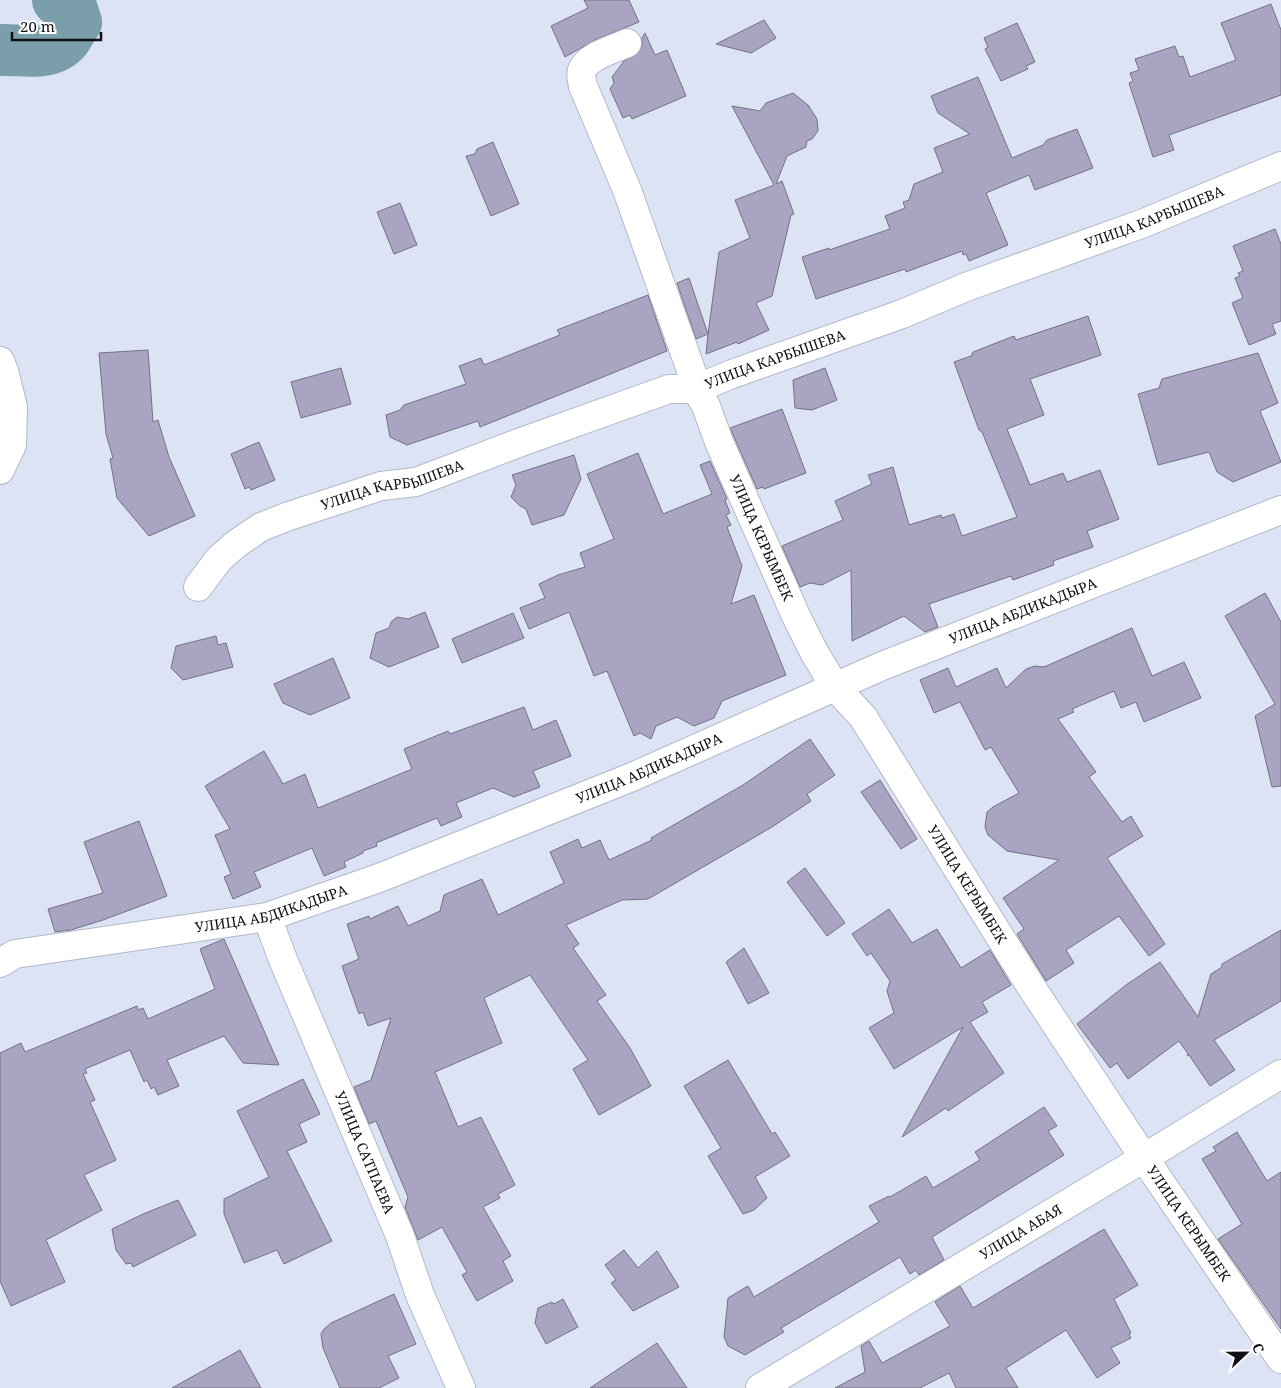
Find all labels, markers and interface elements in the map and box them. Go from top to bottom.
scale bar [12,10,101,42]
text: 20 m [20,16,55,36]
street label: УЛИЦА КАРБЫШЕВА [1082,181,1227,253]
street label: УЛИЦА КАРБЫШЕВА [702,325,848,393]
street label: УЛИЦА КАРБЫШЕВА [318,455,466,514]
street label: УЛИЦА КЕРЫМБЕК [726,471,798,604]
street label: УЛИЦА АБДИКАДЫРА [946,573,1099,648]
street label: УЛИЦА АБДИКАДЫРА [573,728,725,807]
street label: УЛИЦА КЕРЫМБЕК [924,821,1012,947]
street label: УЛИЦА АБДИКАДЫРА [194,880,350,936]
street label: УЛИЦА САТПАЕВА [331,1088,399,1217]
street label: УЛИЦА КЕРЫМБЕК [1143,1162,1235,1285]
street label: УЛИЦА АБАЯ [976,1199,1065,1263]
north arrow [1221,1328,1271,1378]
text: С [1248,1340,1269,1356]

